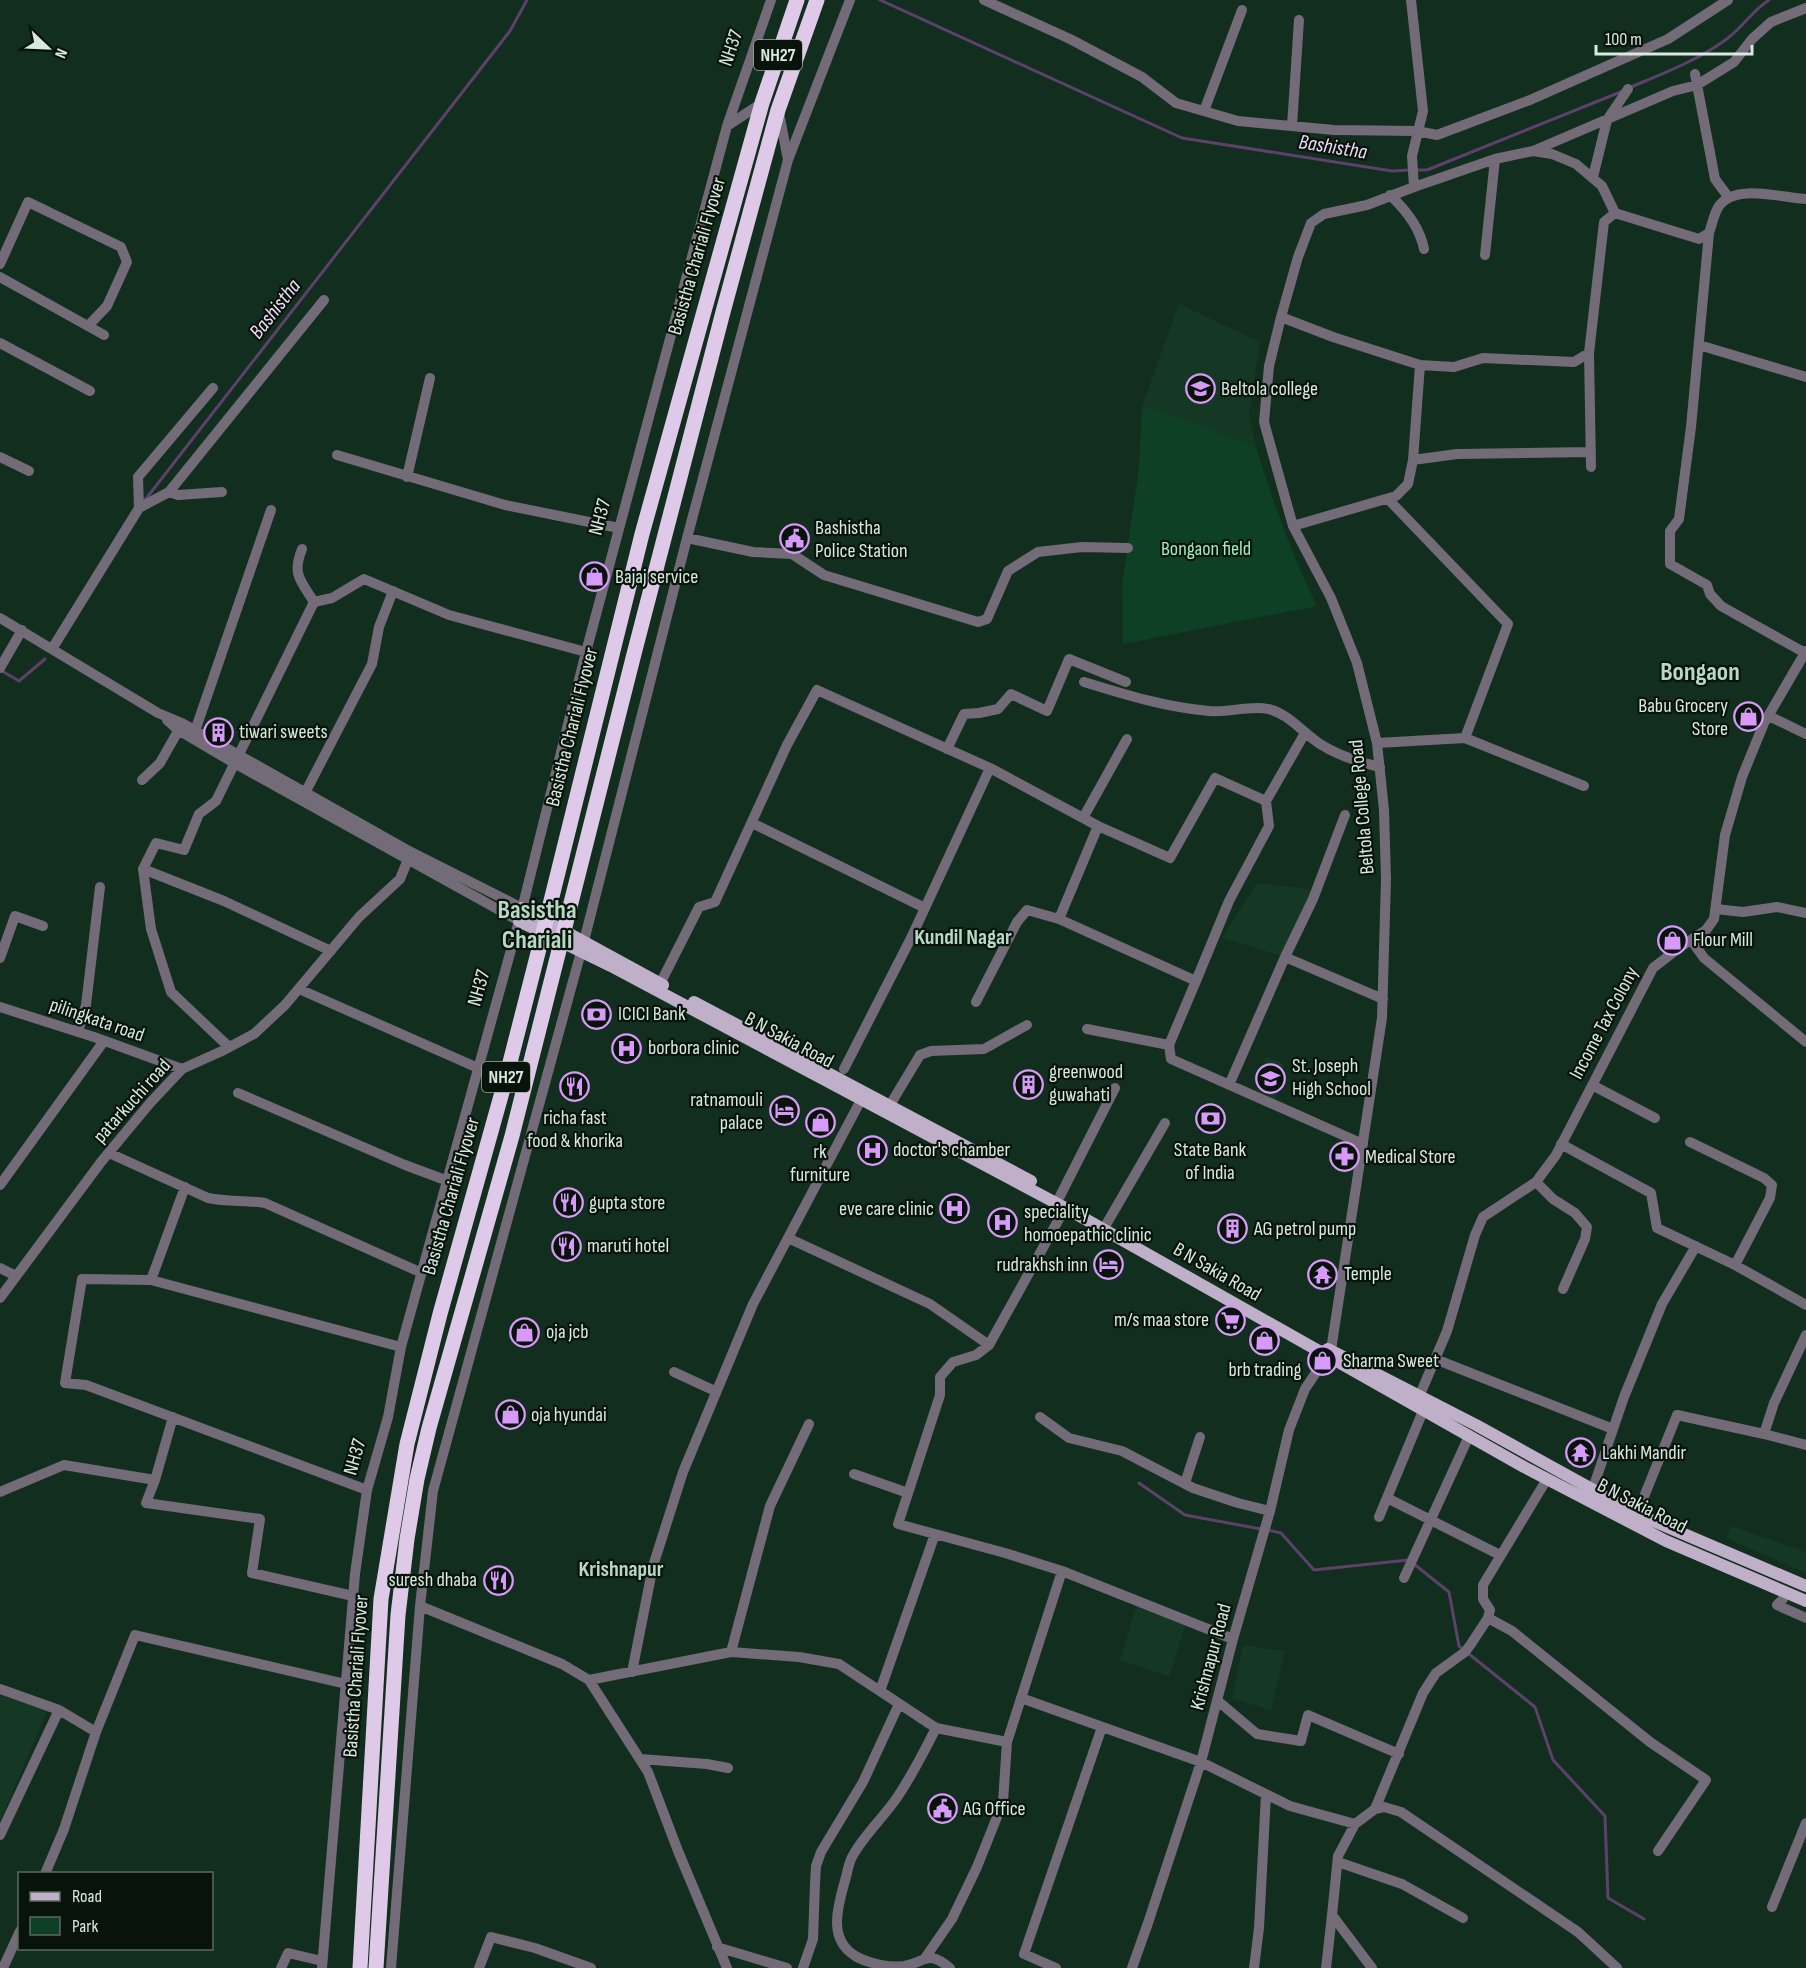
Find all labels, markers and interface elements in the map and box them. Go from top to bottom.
north arrow [18,18,78,78]
scale bar [1596,18,1752,56]
street label: NH37 [714,27,748,69]
text: 100 m [1605,29,1642,50]
road number: NH27 [754,40,802,70]
text: N [50,46,71,61]
water label: Bashistha [1297,129,1369,165]
street label: Basistha Chariali Flyover [663,174,731,338]
water label: Bashistha [244,274,306,344]
school or university icon: Beltola college [1184,373,1216,405]
place label: Beltola college [1221,377,1318,401]
street label: NH37 [584,496,616,538]
place label: Bashistha Police Station [815,516,908,563]
public building icon: Bashistha Police Station [778,523,810,555]
park label: Bongaon field [1161,537,1251,561]
shop icon: Bajaj service [578,561,610,593]
place label: Bajaj service [615,565,698,589]
street label: Basistha Chariali Flyover [541,645,603,809]
district label: Bongaon [1660,657,1740,688]
place label: Babu Grocery Store [1638,694,1728,741]
shop icon: Babu Grocery Store [1733,701,1765,733]
building icon: tiwari sweets [202,716,234,748]
place label: tiwari sweets [239,720,328,744]
street label: Beltola College Road [1344,739,1380,875]
district label: Basistha Chariali [497,895,577,956]
district label: Kundil Nagar [914,924,1012,951]
shop icon: Flour Mill [1656,924,1688,956]
place label: Flour Mill [1693,928,1753,952]
street label: Income Tax Colony [1564,962,1644,1083]
street label: NH37 [462,967,496,1009]
street label: pilingkata road [47,993,147,1047]
bank icon: ICICI Bank [581,998,613,1030]
place label: ICICI Bank [618,1002,686,1026]
street label: B N Sakia Road [740,1007,838,1073]
hospital icon: borbora clinic [611,1032,643,1064]
place label: borbora clinic [648,1036,739,1060]
street label: patarkuchi road [88,1054,176,1148]
place label: St. Joseph High School [1292,1054,1371,1101]
place label: greenwood guwahati [1049,1060,1123,1107]
road number: NH27 [482,1062,530,1092]
school or university icon: St. Joseph High School [1255,1062,1287,1094]
building icon: greenwood guwahati [1012,1068,1044,1100]
restaurant icon: richa fast food & khorika [559,1071,591,1103]
place label: ratnamouli palace [690,1088,763,1135]
hotel icon: ratnamouli palace [768,1095,800,1127]
bank icon: State Bank of India [1194,1103,1226,1135]
place label: richa fast food & khorika [527,1106,623,1153]
shop icon: rk furniture [804,1106,836,1138]
street label: Basistha Chariali Flyover [417,1114,485,1278]
hospital icon: doctor's chamber [856,1134,888,1166]
place label: doctor's chamber [893,1138,1011,1162]
place label: State Bank of India [1174,1138,1246,1185]
place label: rk furniture [790,1140,850,1187]
pharmacy icon: Medical Store [1328,1141,1360,1173]
place label: Medical Store [1365,1145,1456,1169]
restaurant icon: gupta store [552,1187,584,1219]
place label: gupta store [589,1191,665,1215]
hospital icon: eve care clinic [939,1193,971,1225]
place label: eve care clinic [839,1197,934,1221]
place label: speciality homoepathic clinic [1024,1200,1152,1247]
hospital icon: speciality homoepathic clinic [987,1207,1019,1239]
building icon: AG petrol pump [1217,1213,1249,1245]
place label: AG petrol pump [1253,1217,1356,1241]
restaurant icon: maruti hotel [550,1230,582,1262]
place label: maruti hotel [587,1234,669,1258]
street label: B N Sakia Road [1169,1237,1265,1307]
hotel icon: rudrakhsh inn [1093,1249,1125,1281]
place label: rudrakhsh inn [996,1253,1088,1277]
temple icon: Temple [1307,1258,1339,1290]
place label: Temple [1344,1262,1392,1286]
supermarket icon: m/s maa store [1214,1304,1246,1336]
place label: m/s maa store [1114,1308,1209,1332]
shop icon: oja jcb [509,1316,541,1348]
place label: oja jcb [546,1320,589,1344]
shop icon: brb trading [1249,1324,1281,1356]
shop icon: Sharma Sweet [1306,1345,1338,1377]
place label: Sharma Sweet [1343,1349,1439,1373]
place label: brb trading [1228,1358,1302,1382]
shop icon: oja hyundai [494,1399,526,1431]
place label: oja hyundai [531,1403,607,1427]
street label: NH37 [338,1436,372,1478]
temple icon: Lakhi Mandir [1565,1437,1597,1469]
place label: Lakhi Mandir [1602,1441,1686,1465]
street label: B N Sakia Road [1593,1473,1691,1539]
district label: Krishnapur [579,1556,664,1583]
restaurant icon: suresh dhaba [482,1564,514,1596]
place label: suresh dhaba [389,1568,477,1592]
street label: Basistha Chariali Flyover [338,1594,374,1758]
street label: Krishnapur Road [1185,1601,1237,1713]
public building icon: AG Office [926,1793,958,1825]
place label: AG Office [962,1797,1026,1821]
legend [18,1872,213,1950]
text: Road [72,1886,102,1907]
text: Park [72,1916,98,1937]

